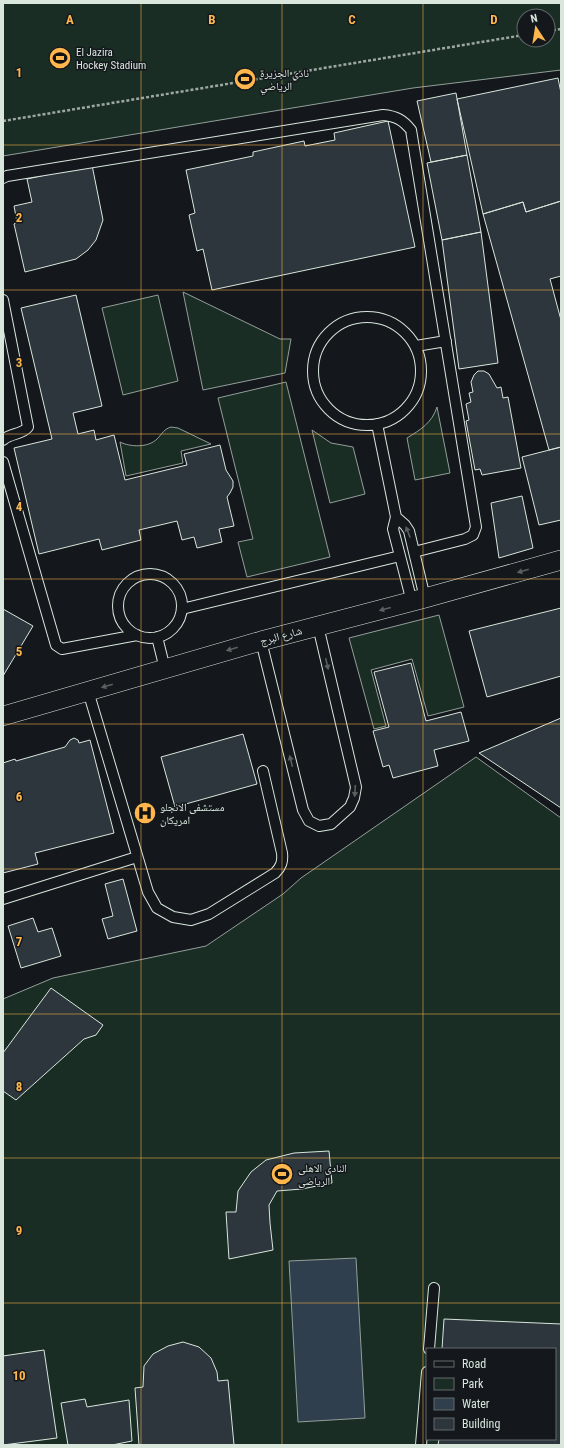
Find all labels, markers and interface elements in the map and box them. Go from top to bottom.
north arrow [516,8,556,48]
text: A [66,12,74,27]
text: B [208,12,216,27]
text: C [348,12,356,27]
text: D [490,12,498,27]
text: N [529,12,539,26]
sports icon: El Jazira Hockey Stadium [47,45,73,71]
place label: El Jazira Hockey Stadium [76,46,146,72]
text: 1 [16,65,22,80]
sports icon: نادي الجزيرة الرياضي [232,66,258,92]
place label: نادي الجزيرة الرياضي [260,67,309,94]
text: 2 [16,210,23,225]
text: 3 [16,355,22,370]
text: 4 [16,499,23,514]
one-way arrow [404,525,410,537]
one-way arrow [517,568,529,574]
one-way arrow [378,606,391,612]
street label: شارع البرج [259,624,303,648]
text: 5 [16,644,23,659]
one-way arrow [226,646,238,652]
one-way arrow [325,658,331,670]
one-way arrow [101,683,113,689]
one-way arrow [287,754,293,767]
one-way arrow [351,784,358,797]
text: 6 [16,789,23,804]
hospital icon: مستشفى الانجلو امريكان [132,800,158,826]
place label: مستشفى الانجلو امريكان [160,801,224,827]
text: 7 [16,934,23,949]
text: 8 [16,1079,22,1094]
sports icon: النادى الاهلى الرياضى [269,1161,295,1187]
place label: النادى الاهلى الرياضى [298,1162,347,1188]
text: 9 [16,1223,22,1238]
legend [426,1348,556,1440]
text: Road [462,1357,486,1371]
text: 10 [12,1368,26,1383]
text: Park [462,1377,484,1391]
text: Water [462,1397,490,1411]
text: Building [462,1417,500,1431]

